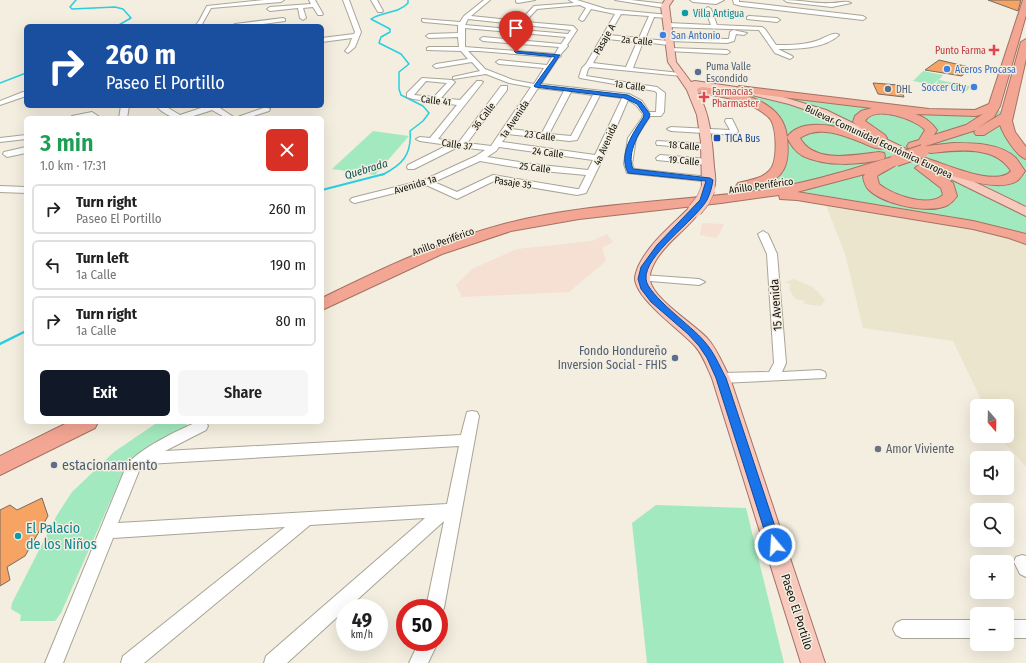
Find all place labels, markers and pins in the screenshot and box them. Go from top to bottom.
marker: Villa Antigua [680,8,690,18]
place label: Villa Antigua [693,8,744,20]
pin [499,11,533,52]
marker: San Antonio [658,30,668,40]
place label: San Antonio [671,30,720,42]
place label: Punto Farma [935,45,986,57]
marker: Punto Farma [989,45,999,55]
place label: Puma Valle Escondido [706,61,751,85]
marker: Aceros Procasa [942,64,952,74]
place label: Aceros Procasa [955,64,1016,76]
marker: Puma Valle Escondido [693,67,703,77]
place label: Soccer City [922,82,967,94]
marker: Soccer City [969,82,979,92]
marker: DHL [883,84,893,94]
place label: DHL [896,84,913,96]
place label: Farmacias Pharmaster [712,86,760,110]
marker: Farmacias Pharmaster [699,92,709,102]
marker: TICA Bus [712,133,722,143]
place label: TICA Bus [725,133,760,145]
place label: Fondo Hondureño Inversion Social - FHIS [558,344,667,372]
marker: Fondo Hondureño Inversion Social - FHIS [670,353,680,363]
place label: Amor Viviente [886,442,954,456]
marker: Amor Viviente [873,444,883,454]
place label: estacionamiento [62,457,158,474]
marker: estacionamiento [49,460,59,470]
place label: El Palacio de los Niños [26,520,97,553]
marker: El Palacio de los Niños [13,531,23,541]

